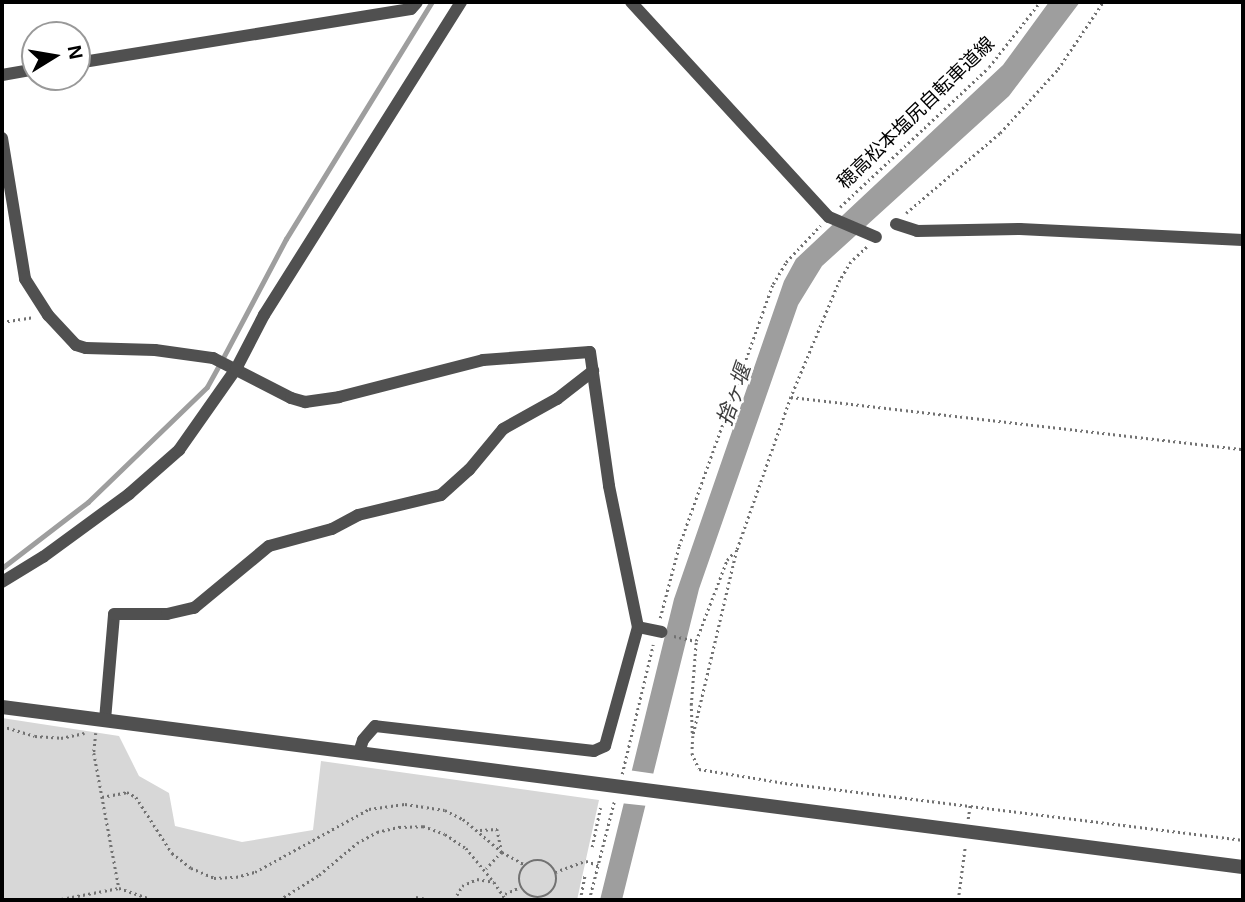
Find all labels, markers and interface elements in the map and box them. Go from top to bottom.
north arrow [21,21,91,91]
street label: 穂高松本塩尻自転車道線 [833,32,999,194]
text: N [64,44,87,61]
water label: 捨ヶ堰 [712,361,756,429]

